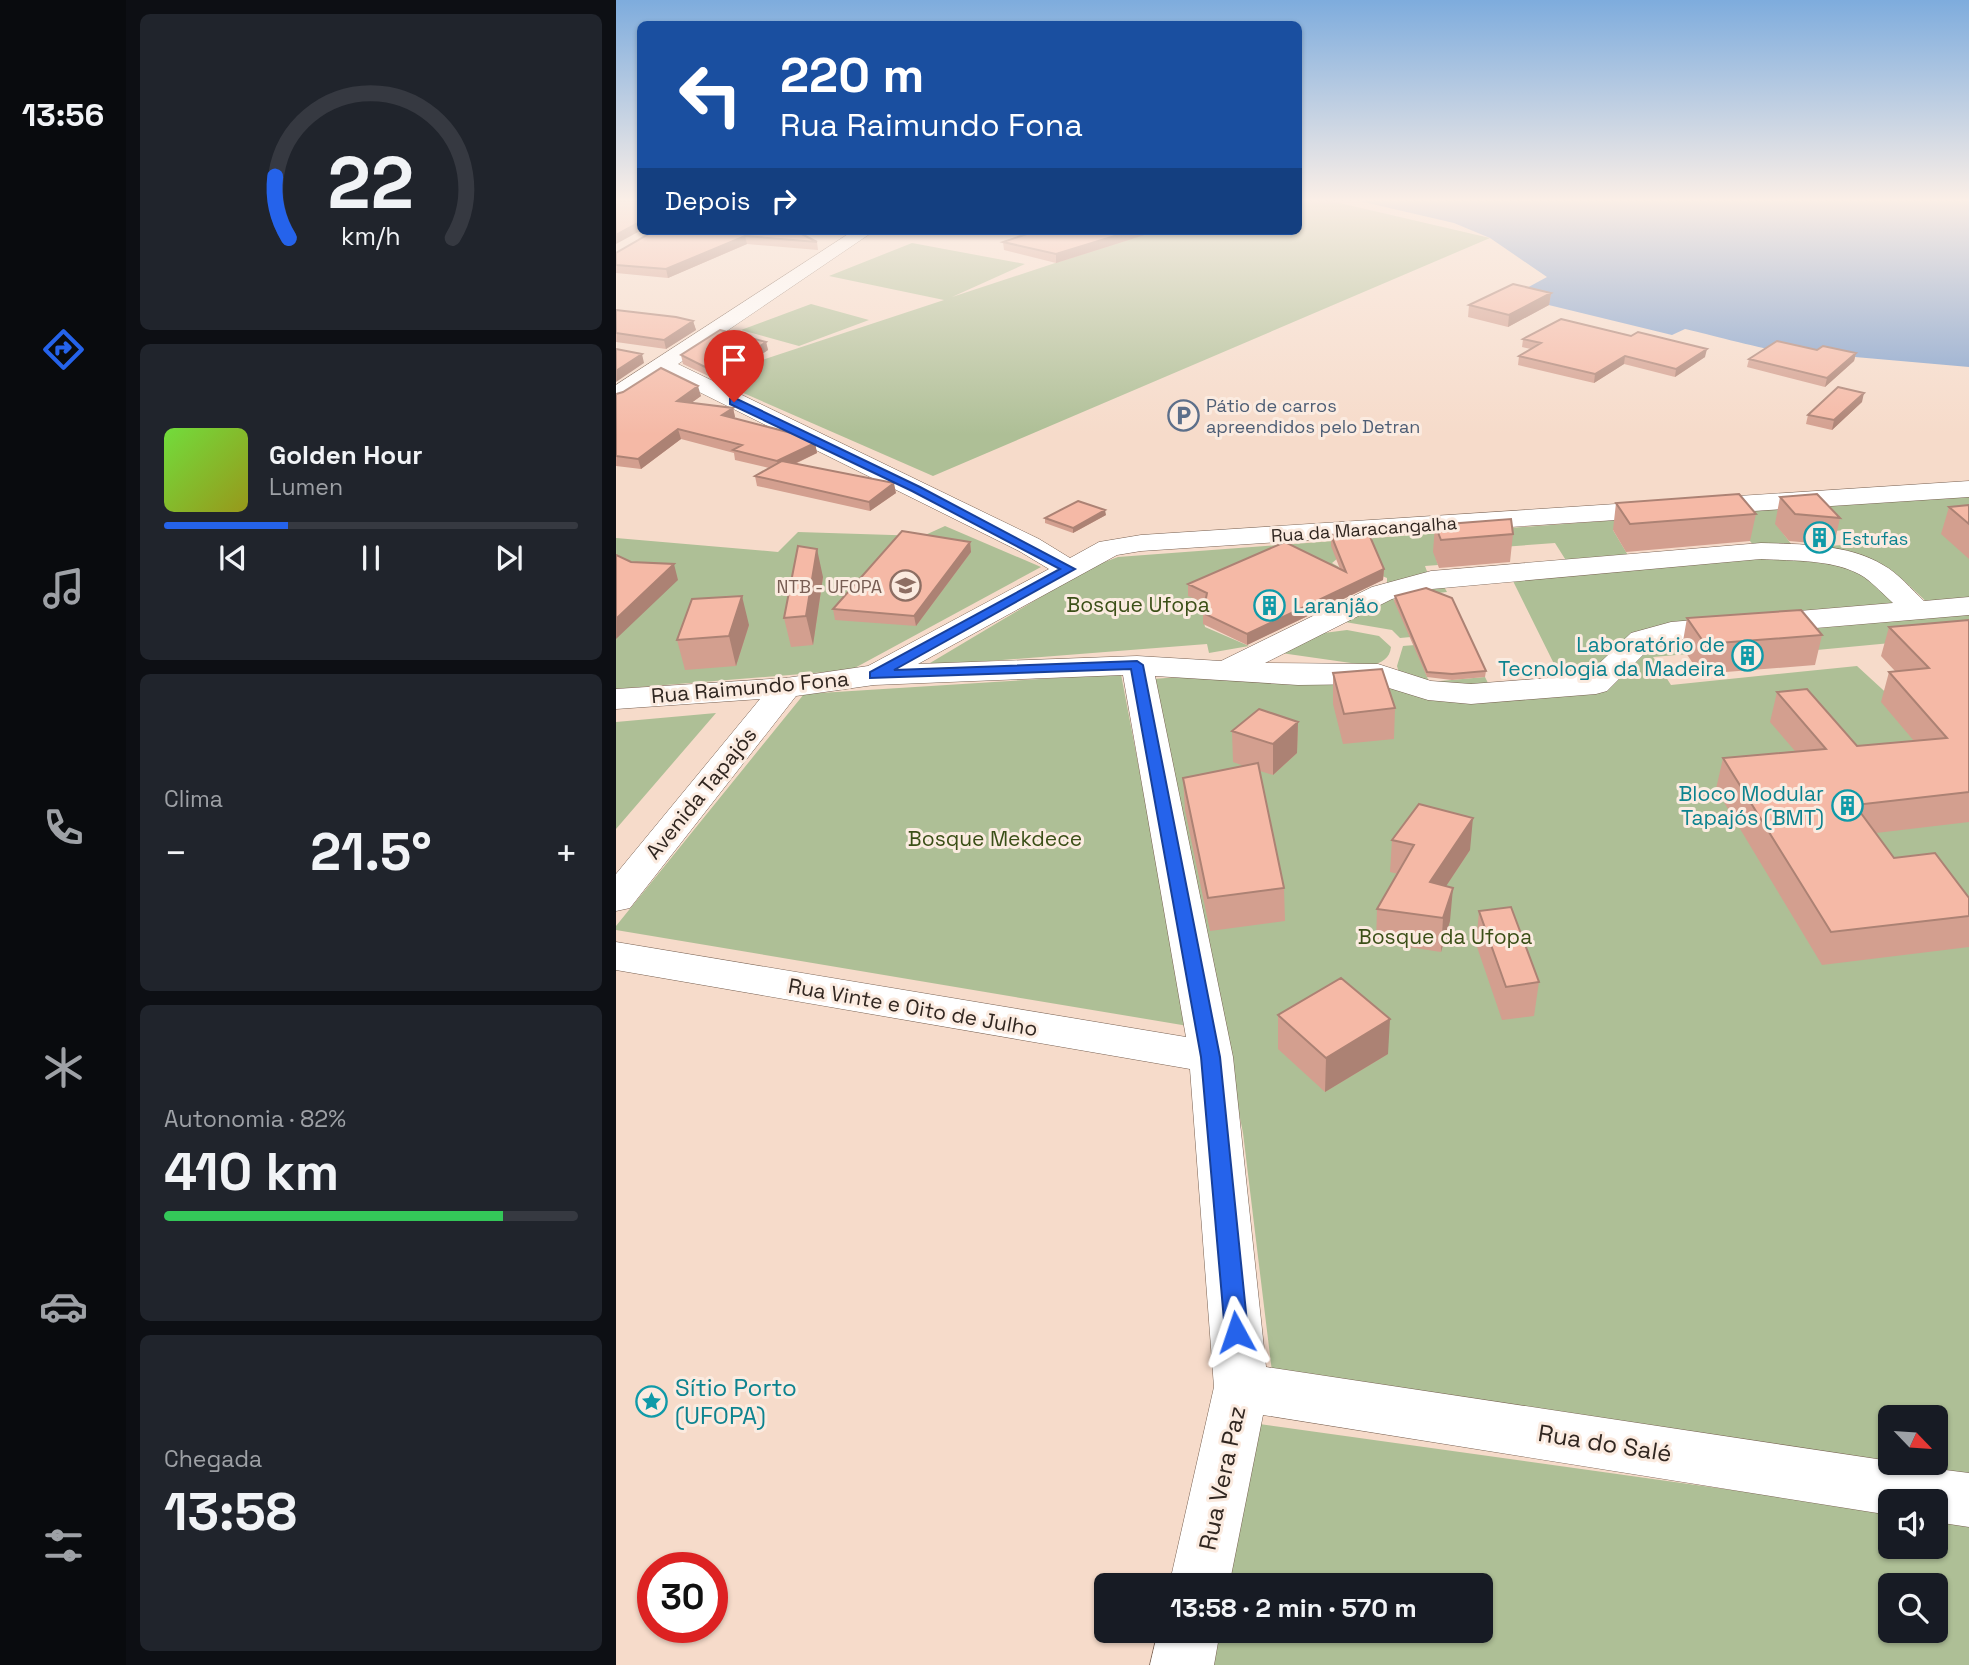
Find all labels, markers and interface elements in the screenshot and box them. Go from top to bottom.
text: 220 m [780,44,924,106]
icon: left [665,49,756,140]
text: 13:56 [22,95,104,135]
text: Rua Raimundo Fona [780,105,1083,145]
text: 22 [328,136,414,229]
icon: right [765,182,803,220]
text: Depois [665,184,751,218]
text: km/h [341,220,401,252]
icon: directions [39,325,88,374]
pin [704,330,764,402]
icon: arrive [715,341,753,379]
place label: Pátio de carros apreendidos pelo Detran [1206,394,1420,438]
parking icon: Pátio de carros apreendidos pelo Detran [1166,398,1200,432]
text: Golden Hour [269,438,423,472]
text: Lumen [269,472,343,502]
street label: Rua da Maracangalha [1270,511,1458,547]
building icon: Estufas [1802,521,1836,555]
place label: Estufas [1842,527,1908,550]
icon: previous [214,539,252,577]
icon: pause [352,539,390,577]
icon: next [490,539,528,577]
icon: music [39,564,88,613]
school or university icon: NTB - UFOPA [888,569,922,603]
place label: NTB - UFOPA [776,575,882,598]
building icon: Laranjão [1253,588,1287,622]
park label: Bosque Ufopa [1066,591,1210,618]
place label: Laranjão [1293,592,1379,619]
place label: Laboratório de Tecnologia da Madeira [1498,631,1725,682]
building icon: Laboratório de Tecnologia da Madeira [1731,639,1765,673]
street label: Rua Raimundo Fona [650,665,850,709]
street label: Avenida Tapajós [640,722,762,864]
place label: Bloco Modular Tapajós (BMT) [1678,780,1824,831]
text: Clima [164,784,223,814]
building icon: Bloco Modular Tapajós (BMT) [1830,788,1864,822]
icon: phone [39,803,88,852]
text: 21.5° [310,819,432,885]
park label: Bosque Mekdece [908,825,1082,852]
text: − [164,829,188,877]
text: + [554,829,578,877]
park label: Bosque da Ufopa [1358,923,1532,950]
street label: Rua Vinte e Oito de Julho [786,972,1040,1042]
icon: climate [39,1043,88,1092]
text: Autonomia · 82% [164,1104,346,1134]
text: 410 km [164,1139,339,1205]
icon: car [39,1282,88,1331]
position arrow [1199,1295,1273,1369]
place label: Sítio Porto (UFOPA) [675,1372,797,1431]
place icon: Sítio Porto (UFOPA) [635,1384,669,1418]
street label: Rua Vera Paz [1192,1403,1252,1553]
north arrow [1878,1405,1948,1475]
map controls [1878,1405,1948,1643]
street label: Rua do Salé [1536,1417,1674,1469]
text: Chegada [164,1444,262,1474]
text: 13:58 [164,1479,297,1545]
button: sound [1878,1489,1948,1559]
icon: filters [39,1521,88,1570]
speed limit sign: 30 [637,1552,728,1643]
button: search [1878,1573,1948,1643]
text: 13:58 · 2 min · 570 m [1170,1591,1417,1625]

